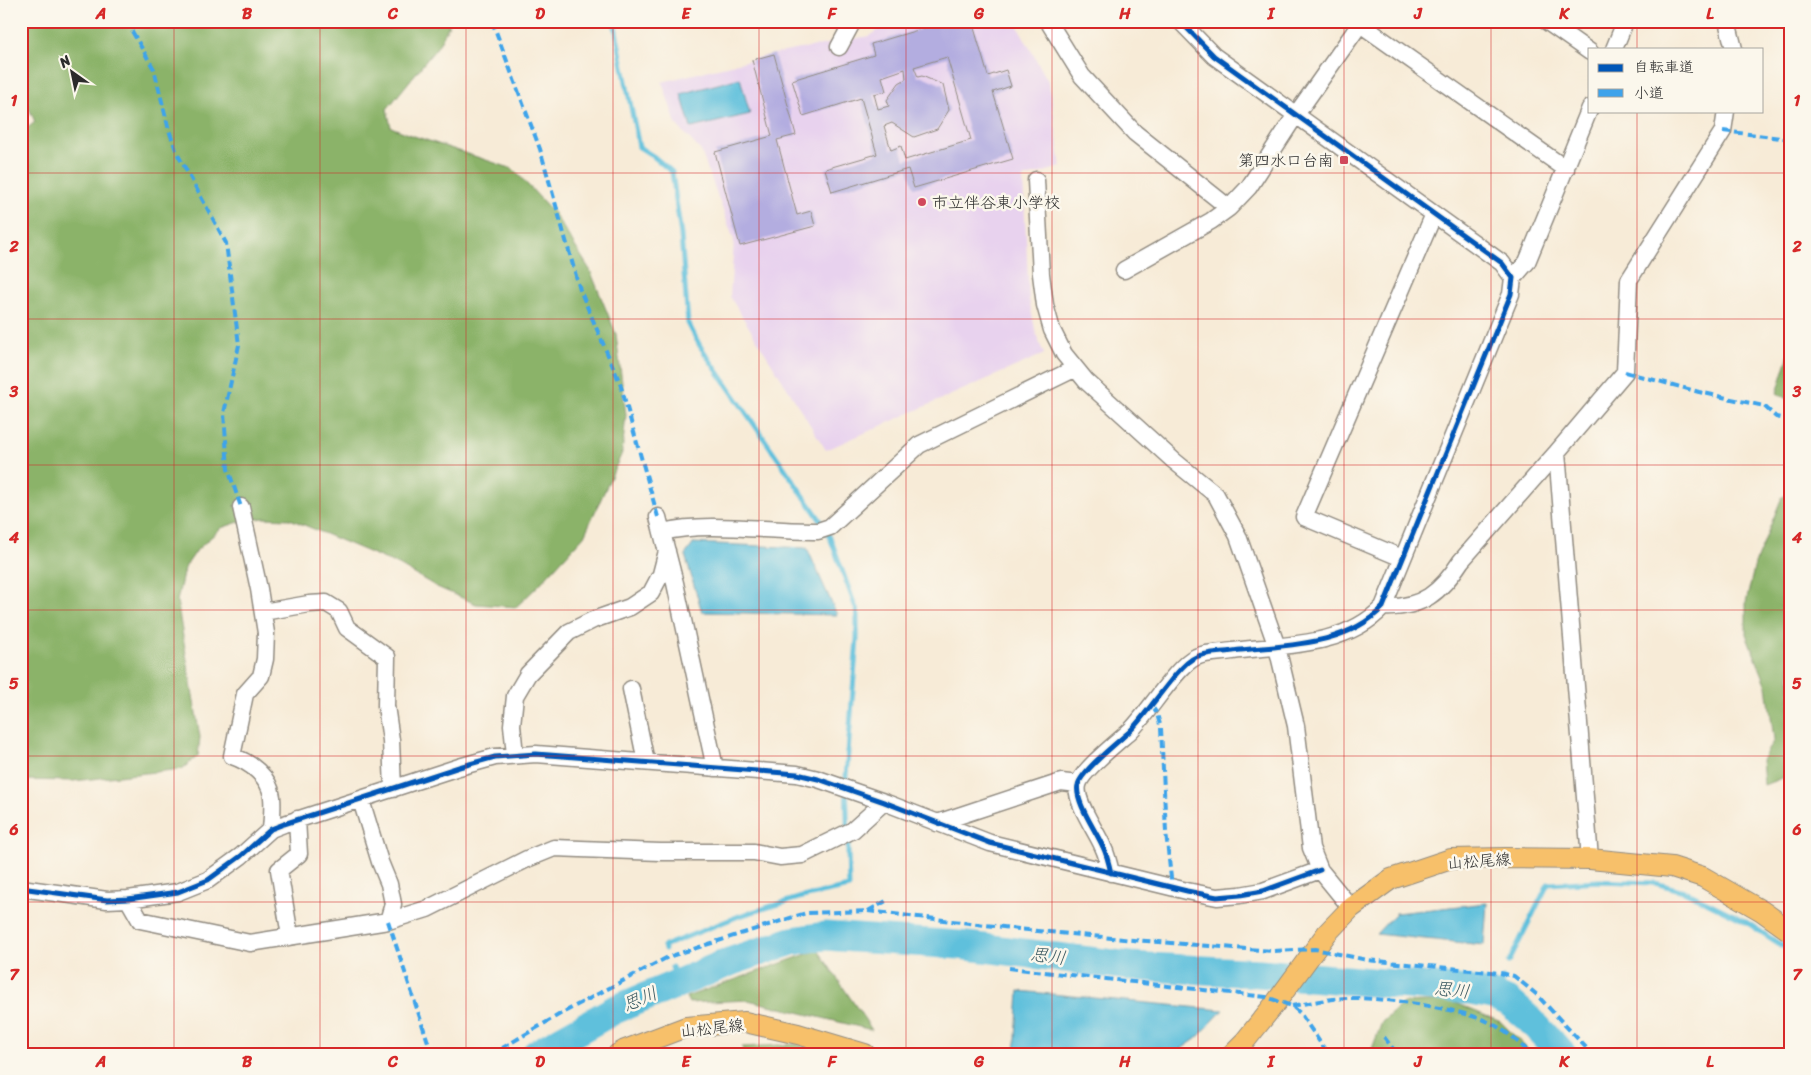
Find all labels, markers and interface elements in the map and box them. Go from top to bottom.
text: A [95,0,106,28]
text: B [242,0,253,28]
text: C [387,0,399,28]
text: D [535,0,545,28]
text: E [682,0,692,28]
text: F [827,0,838,28]
text: G [973,0,985,28]
text: H [1118,0,1131,28]
text: I [1267,0,1276,28]
text: J [1413,0,1423,28]
text: K [1558,0,1570,28]
text: L [1706,0,1714,28]
north arrow [48,48,98,98]
text: N [53,48,76,75]
legend [1588,48,1764,112]
text: 自転車道 [1634,54,1694,80]
text: 小道 [1634,80,1664,106]
text: 1 [11,86,18,115]
text: 1 [1794,86,1801,115]
place label: 第四水口台南 [1238,146,1334,175]
marker: 第四水口台南 [1338,154,1350,166]
place label: 市立伴谷東小学校 [932,188,1060,217]
marker: 市立伴谷東小学校 [916,196,928,208]
text: 2 [8,232,19,261]
text: 2 [1791,232,1802,261]
text: 3 [9,377,19,406]
text: 3 [1792,377,1802,406]
text: 4 [8,523,19,552]
text: 4 [1791,523,1802,552]
text: 5 [9,669,19,698]
text: 5 [1792,669,1802,698]
text: 6 [8,815,19,844]
text: 6 [1791,815,1802,844]
street label: 山松尾線 [1446,844,1512,878]
water label: 思川 [1028,938,1068,974]
text: 7 [9,960,20,989]
text: 7 [1792,960,1803,989]
water label: 思川 [1432,972,1472,1008]
water label: 思川 [617,977,663,1021]
street label: 山松尾線 [679,1010,745,1046]
text: A [95,1047,106,1075]
text: B [242,1047,253,1075]
text: C [387,1047,399,1075]
text: D [535,1047,545,1075]
text: E [682,1047,692,1075]
text: F [827,1047,838,1075]
text: G [973,1047,985,1075]
text: H [1118,1047,1131,1075]
text: I [1267,1047,1276,1075]
text: J [1413,1047,1423,1075]
text: K [1558,1047,1570,1075]
text: L [1706,1047,1714,1075]

